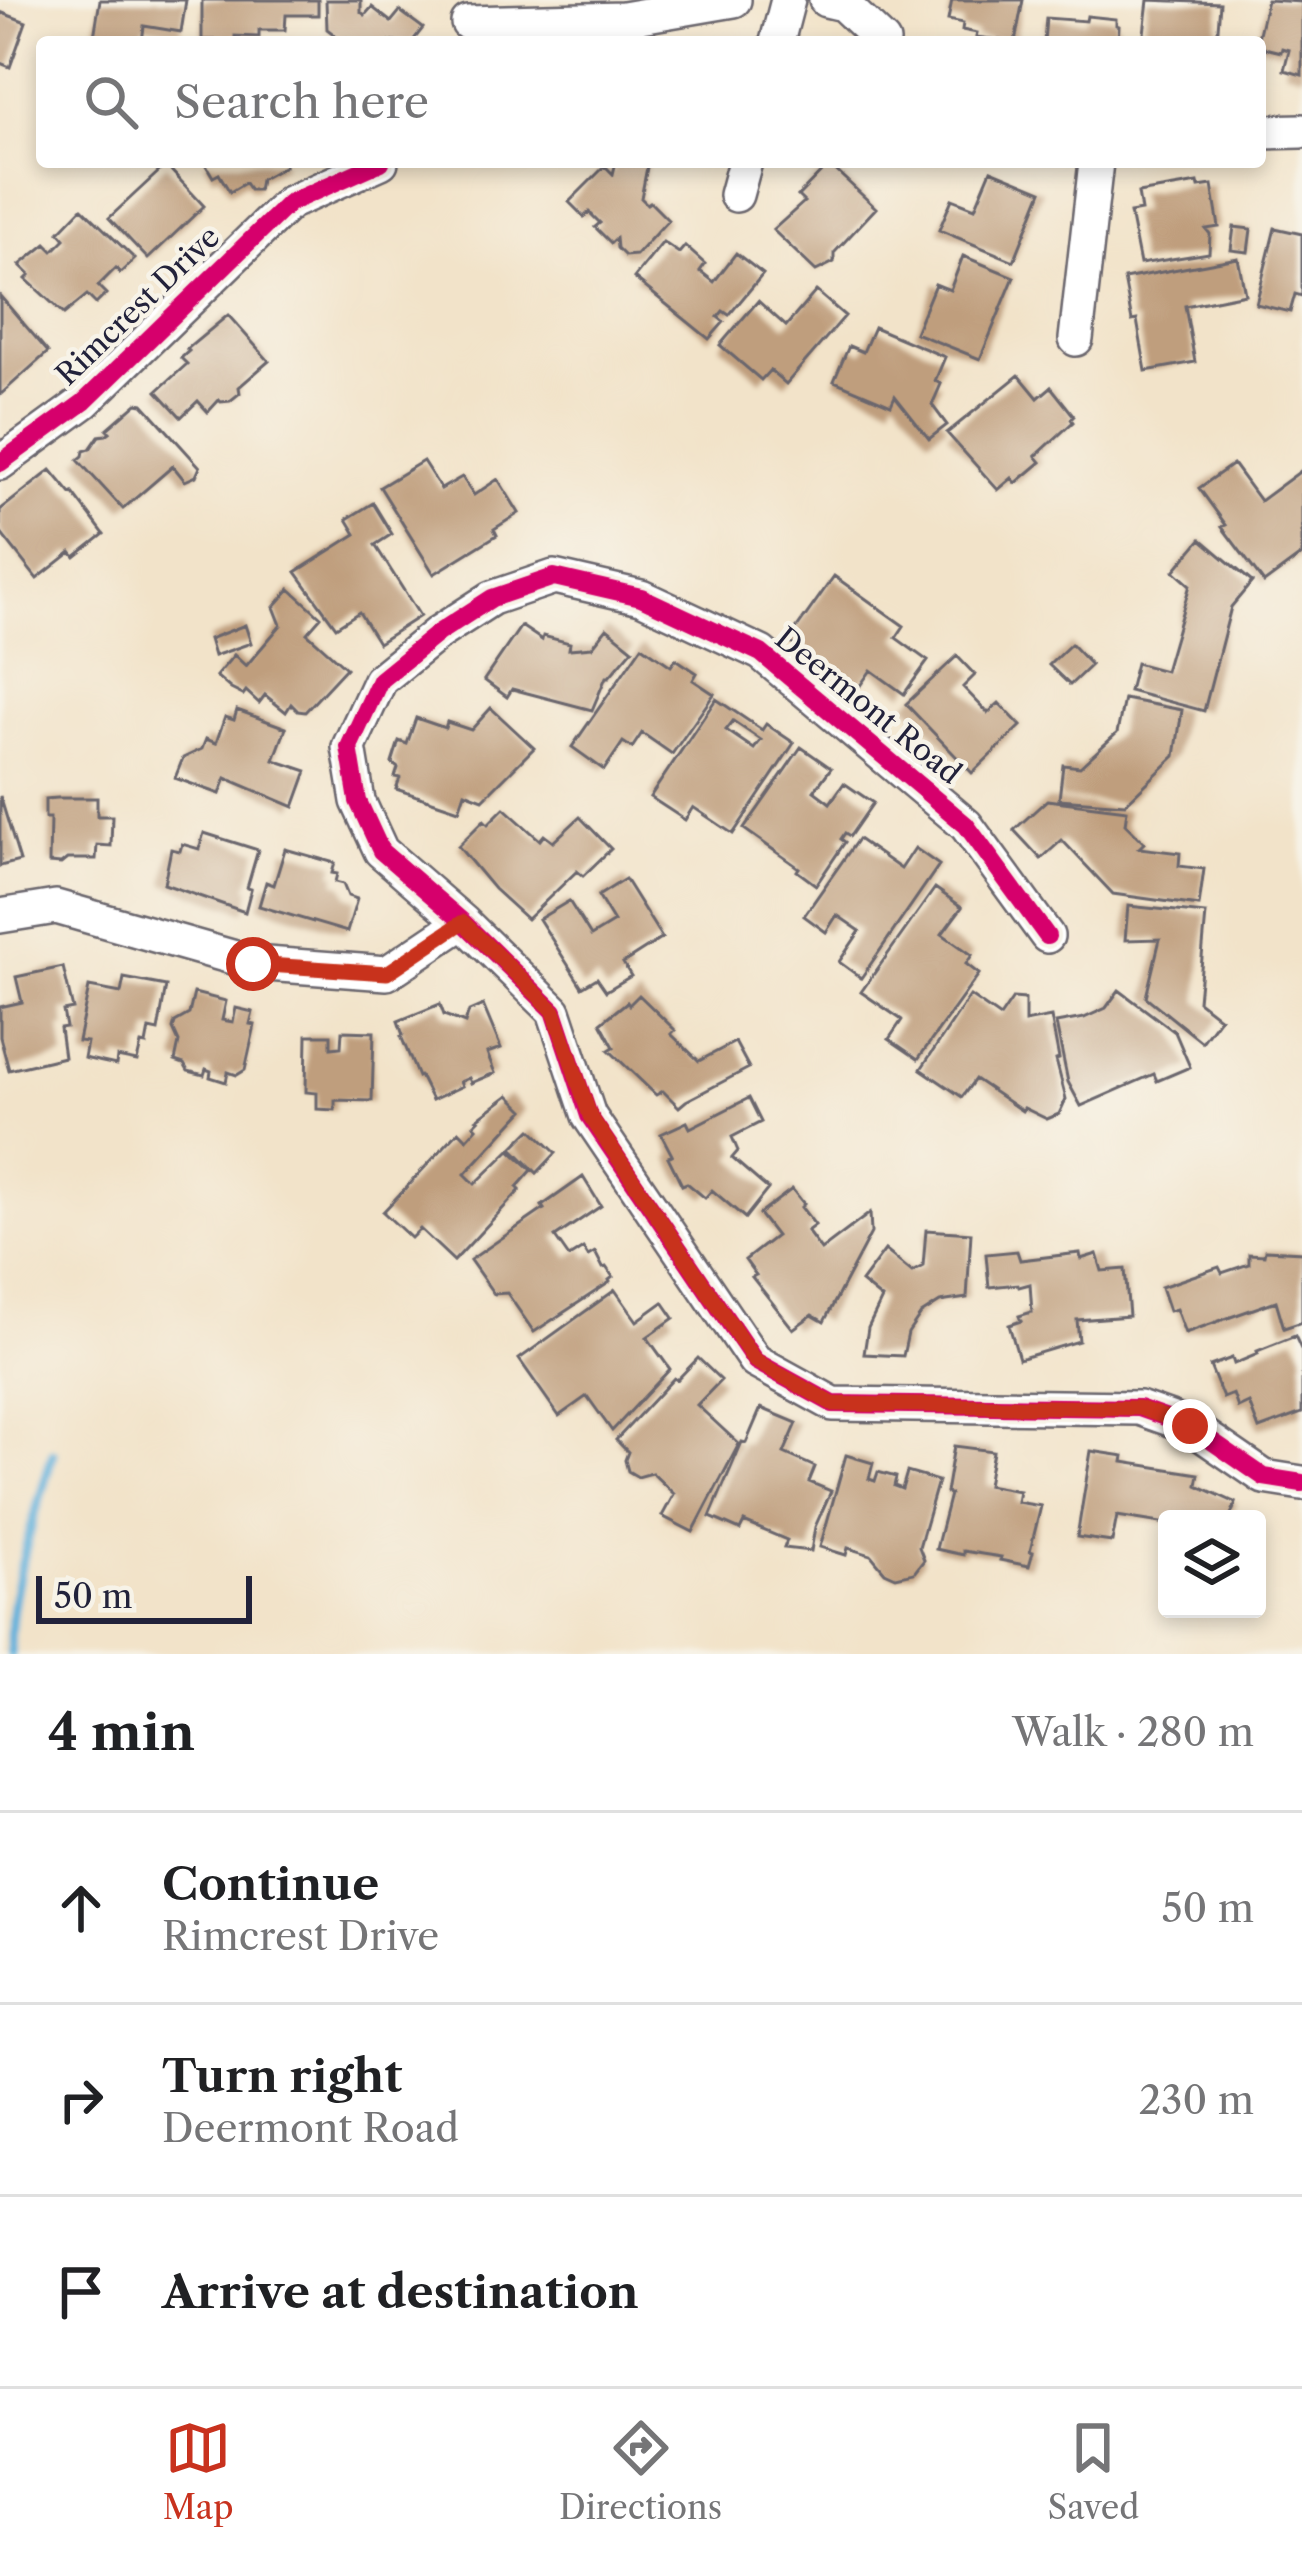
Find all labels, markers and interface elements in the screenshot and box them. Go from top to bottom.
search box [36,36,1266,168]
icon: search [78,69,144,135]
text: Search here [174,74,429,130]
street label: Rimcrest Drive [48,218,227,393]
street label: Deermont Road [768,619,969,792]
route start [226,937,280,991]
route end [1163,1399,1217,1453]
map controls [1158,1510,1266,1618]
button: layers [1158,1510,1266,1618]
scale bar [36,1570,252,1623]
text: 50 m [54,1576,132,1617]
text: 4 min [48,1701,195,1763]
text: Walk · 280 m [1012,1708,1254,1756]
text: Continue [162,1856,379,1912]
icon: ahead [48,1875,114,1941]
text: 50 m [1161,1884,1254,1932]
text: Rimcrest Drive [162,1912,439,1960]
text: Turn right [162,2048,402,2104]
icon: right [48,2067,114,2133]
text: 230 m [1139,2076,1254,2124]
text: Deermont Road [162,2104,459,2152]
icon: arrive [48,2259,114,2325]
text: Arrive at destination [162,2264,639,2320]
tab: Map [163,2415,234,2528]
tab: Directions [559,2415,722,2528]
tab: Saved [1048,2415,1139,2528]

